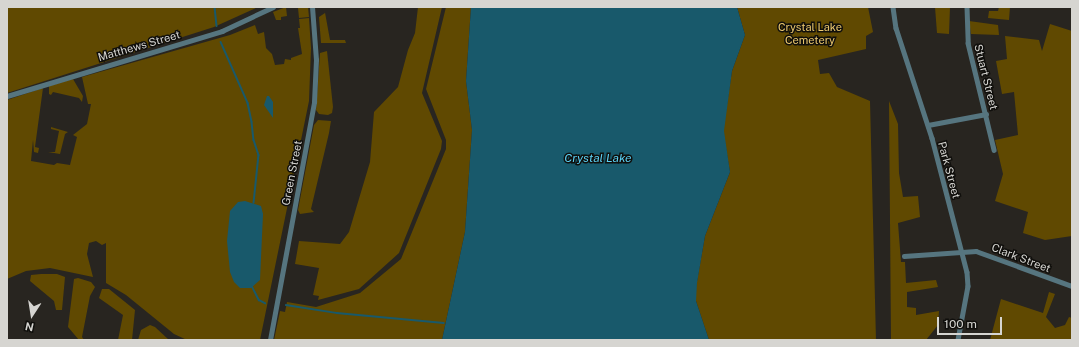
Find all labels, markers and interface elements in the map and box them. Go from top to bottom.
park label: Crystal Lake Cemetery [778,21,842,47]
street label: Matthews Street [96,28,182,64]
street label: Stuart Street [971,43,1001,111]
street label: Green Street [279,139,305,207]
street label: Park Street [935,140,963,200]
water label: Crystal Lake [564,152,632,166]
street label: Clark Street [990,241,1052,275]
north arrow [12,295,52,335]
scale bar [939,309,1004,335]
text: 100 m [944,317,977,331]
text: N [24,320,35,334]

